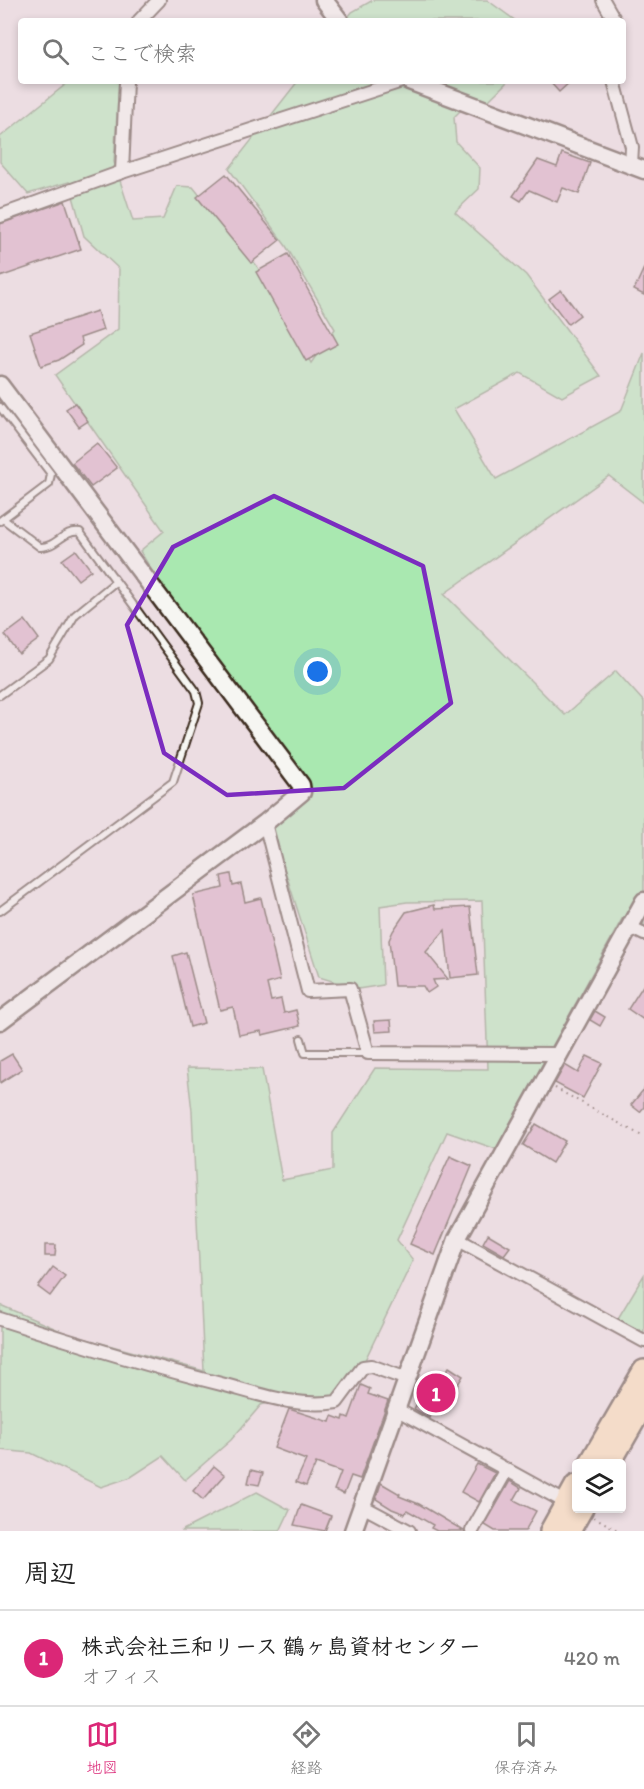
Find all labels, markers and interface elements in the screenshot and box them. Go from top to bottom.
search box [18,18,626,84]
icon: search [39,35,72,68]
text: ここで検索 [87,40,197,67]
your location [303,657,332,686]
pin: 1 [416,1370,456,1416]
map controls [572,1459,626,1513]
button: layers [572,1459,626,1513]
text: 周辺 [24,1557,76,1589]
text: 株式会社三和リース 鶴ヶ島資材センター [81,1633,481,1660]
text: 1 [39,1646,48,1670]
text: 420 m [564,1646,620,1670]
text: オフィス [81,1664,161,1688]
tab: 地図 [86,1718,119,1778]
tab: 経路 [290,1718,323,1778]
tab: 保存済み [494,1718,558,1778]

